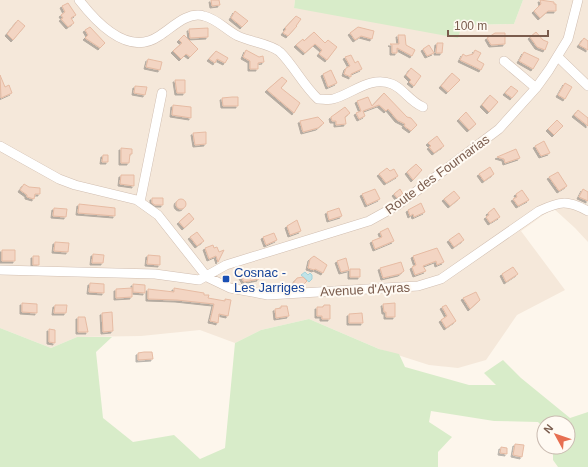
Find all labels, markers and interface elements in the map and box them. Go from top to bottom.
scale bar [448,12,548,38]
text: 100 m [454,19,487,33]
street label: Route des Fournarias [382,131,493,217]
place label: Cosnac - Les Jarriges [234,265,305,295]
marker: Cosnac - Les Jarriges [221,274,231,284]
street label: Avenue d'Ayras [320,280,411,299]
north arrow [536,415,576,455]
text: N [541,422,556,435]

